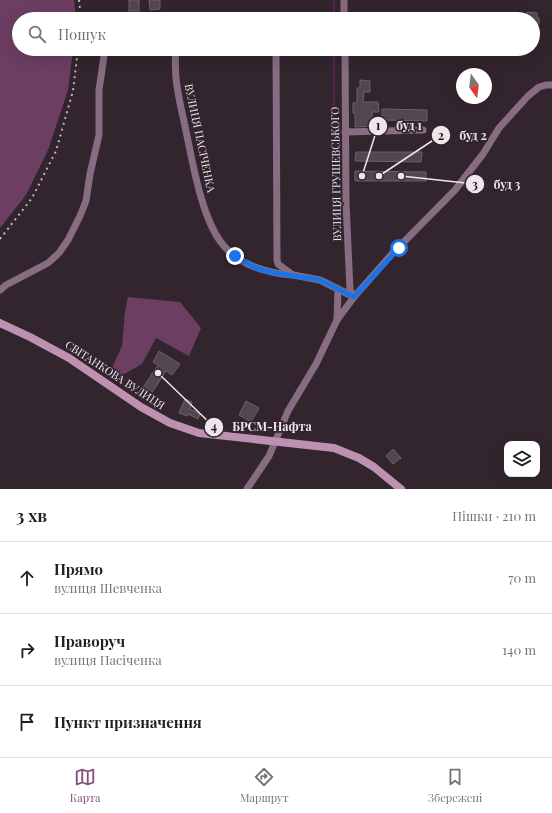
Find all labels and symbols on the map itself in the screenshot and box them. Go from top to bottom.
north arrow [456,68,492,104]
street label: ВУЛИЦЯ ПАСІЧЕНКА [182,82,219,194]
street label: ВУЛИЦЯ ГРУШЕВСЬКОГО [327,107,344,241]
callout: буд 1 [368,114,430,138]
text: 1 [376,117,381,133]
text: буд 1 [396,117,422,133]
callout: буд 2 [431,123,495,147]
text: 2 [438,127,444,143]
text: буд 2 [459,127,487,143]
callout: буд 3 [465,172,528,196]
text: 3 [472,176,478,192]
text: буд 3 [494,176,521,192]
route start [390,239,408,257]
route end [226,247,244,265]
street label: СВІТАНКОВА ВУЛИЦЯ [63,337,168,412]
callout: БРСМ-Нафта [204,415,320,439]
text: 4 [211,418,217,434]
text: БРСМ-Нафта [232,418,313,434]

